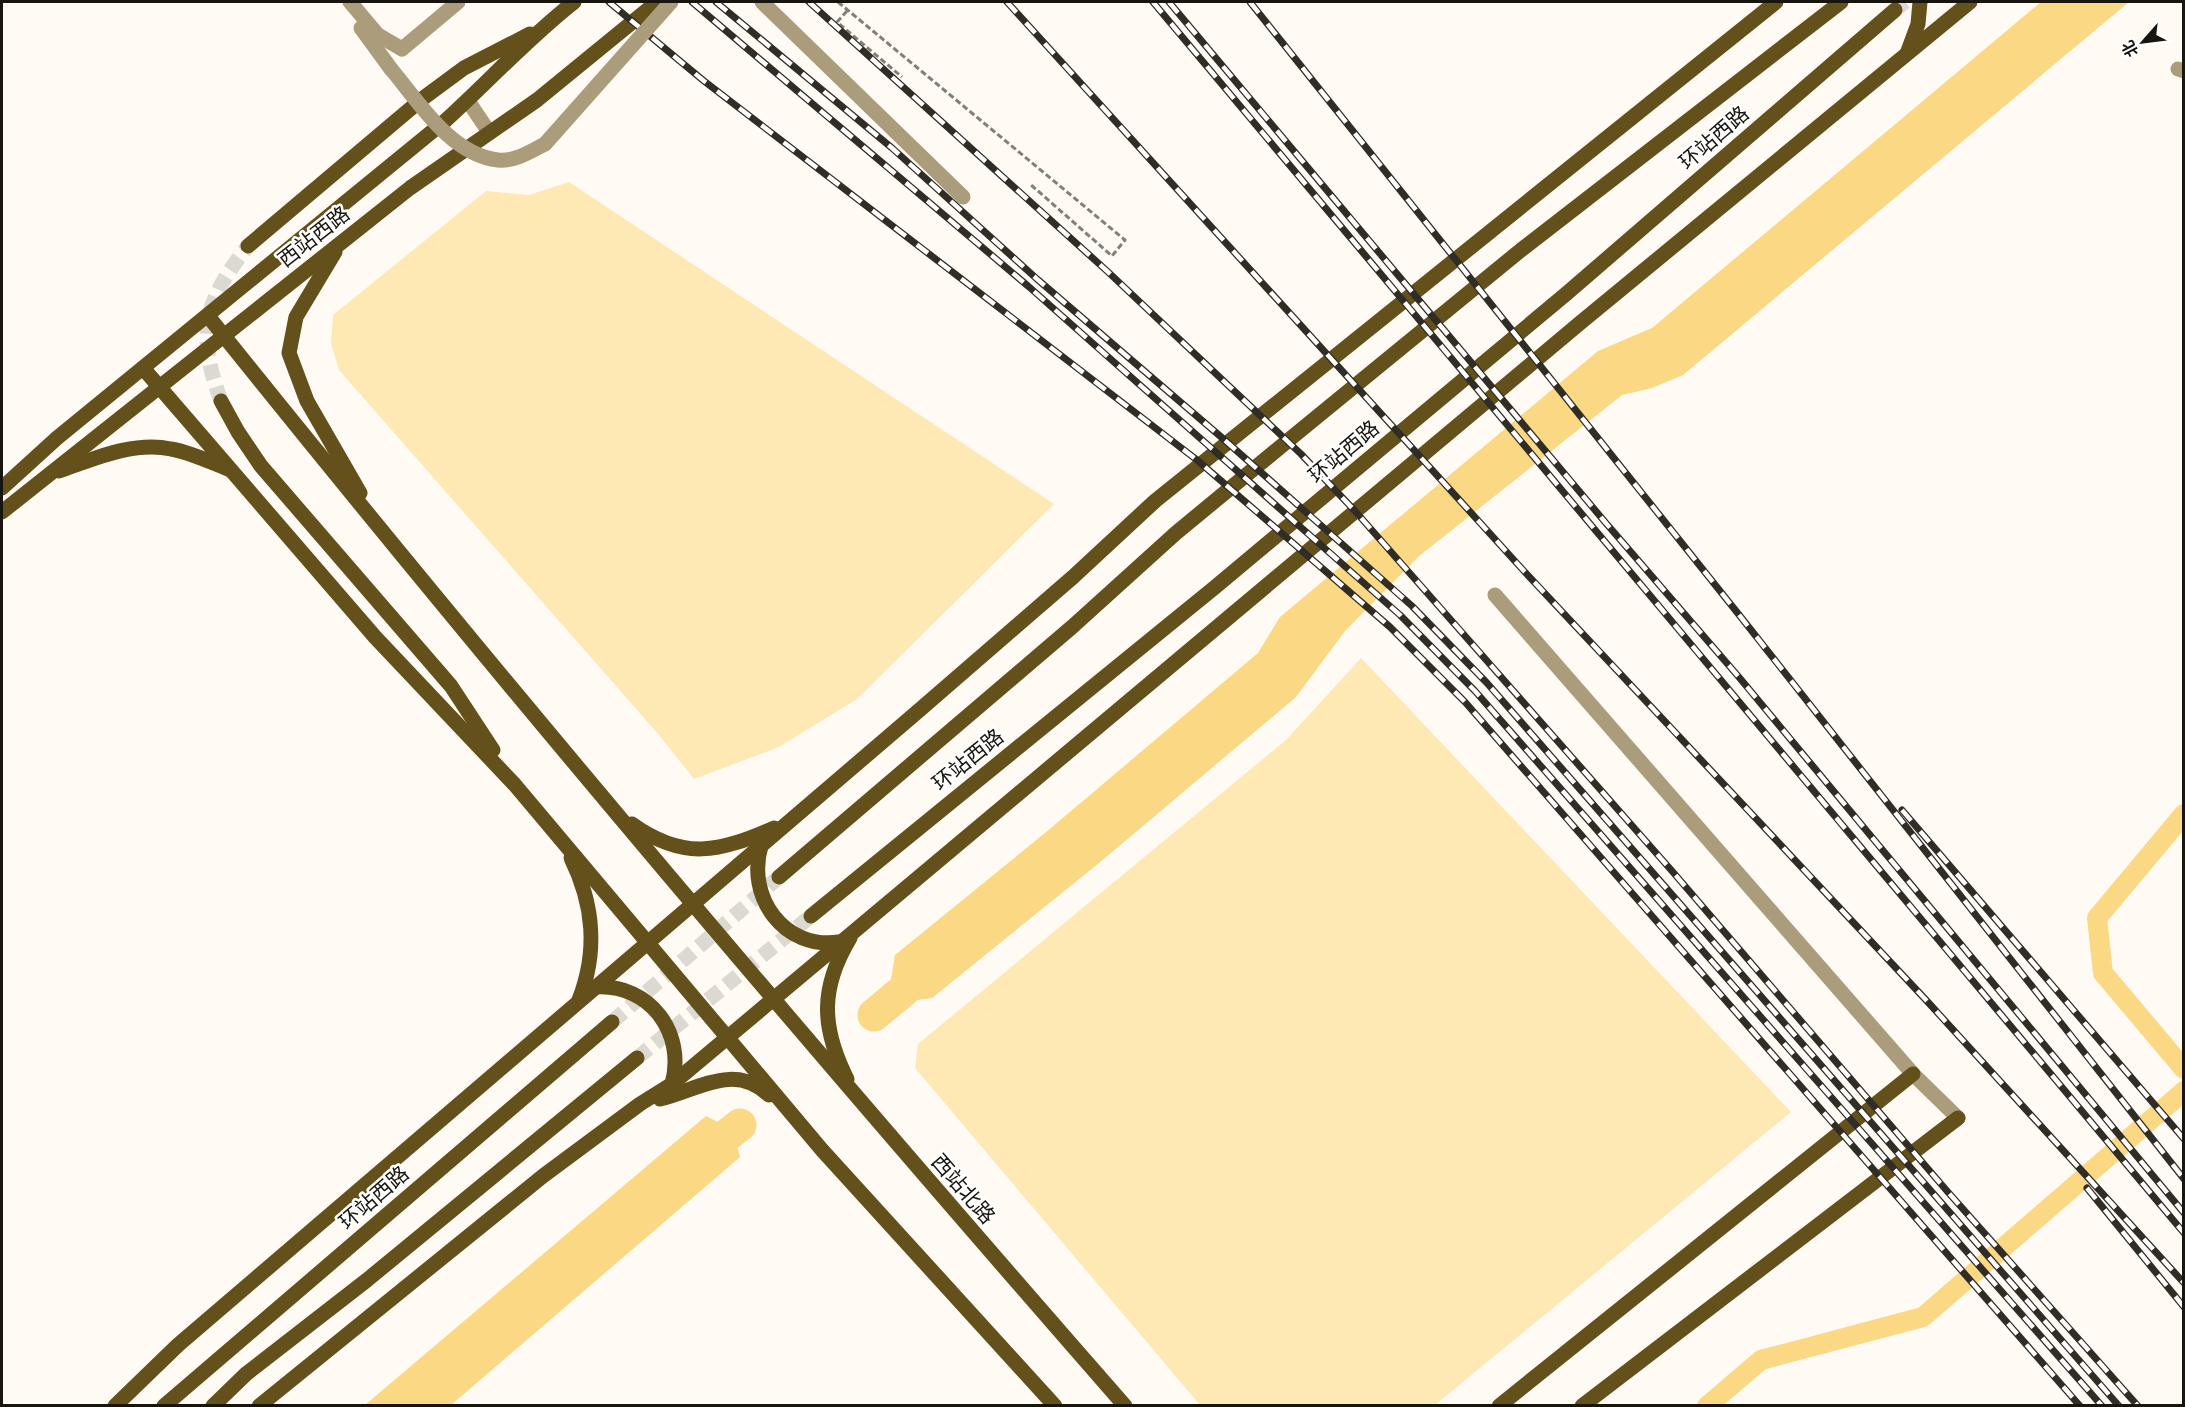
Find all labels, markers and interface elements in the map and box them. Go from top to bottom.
north arrow [2113,12,2173,72]
text: 北 [2117,38,2141,61]
street label: 环站西路 [1673,100,1753,174]
street label: 西站西路 [272,200,354,272]
street label: 环站西路 [1303,414,1383,487]
street label: 环站西路 [927,723,1008,795]
street label: 西站北路 [927,1148,1001,1228]
street label: 环站西路 [333,1160,413,1234]

